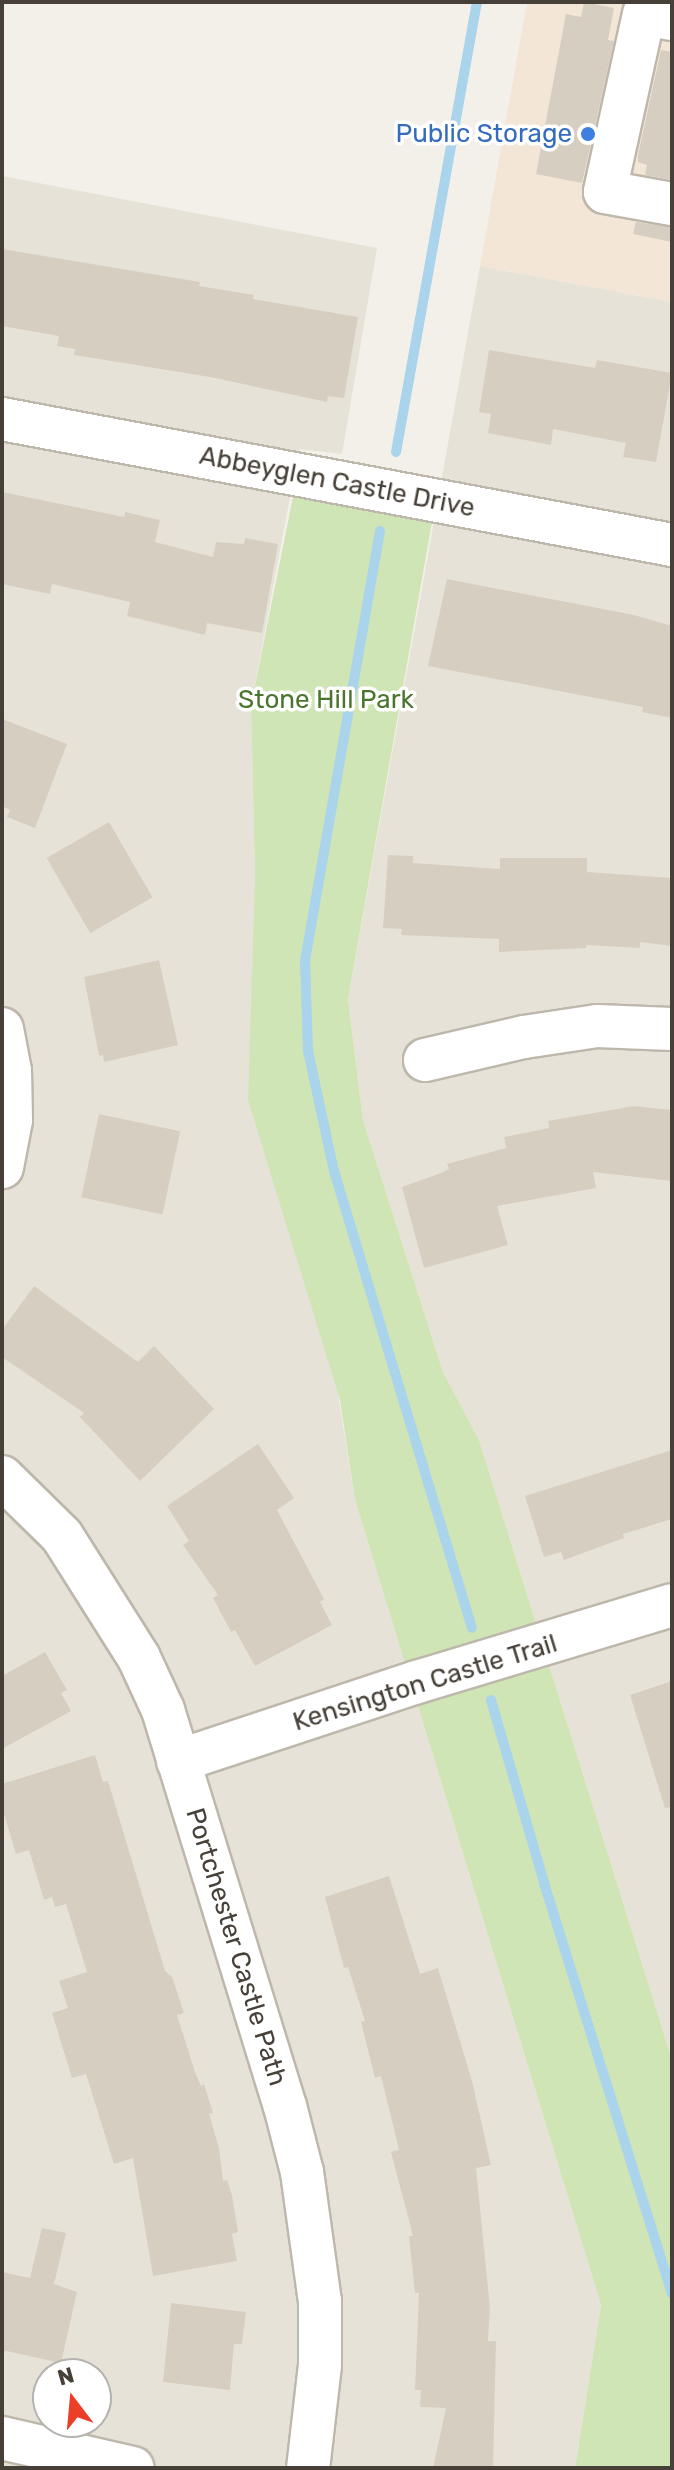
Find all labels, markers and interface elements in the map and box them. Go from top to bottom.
place label: Public Storage [395,118,572,150]
marker: Public Storage [579,125,597,143]
street label: Abbeyglen Castle Drive [197,440,477,524]
park label: Stone Hill Park [238,684,414,716]
street label: Kensington Castle Trail [289,1628,561,1738]
street label: Portchester Castle Path [179,1804,293,2090]
north arrow [32,2358,112,2438]
text: N [54,2361,77,2392]

